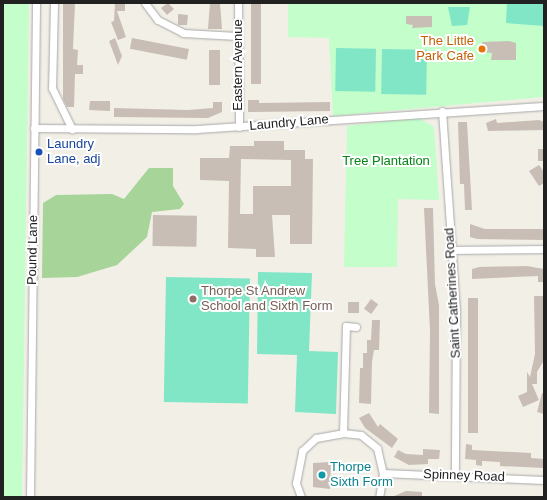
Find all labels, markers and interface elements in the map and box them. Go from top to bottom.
street label: Eastern Avenue [230,19,246,111]
place label: The Little Park Cafe [416,34,474,65]
marker: The Little Park Cafe [477,44,487,54]
street label: Laundry Lane [249,112,329,134]
place label: Laundry Lane, adj [47,137,100,168]
marker: Laundry Lane, adj [34,147,44,157]
park label: Tree Plantation [342,153,430,169]
street label: Pound Lane [25,215,41,285]
street label: Saint Catherines Road [442,227,464,359]
place label: Thorpe St Andrew School and Sixth Form [201,284,333,315]
marker: Thorpe St Andrew School and Sixth Form [188,294,198,304]
place label: Thorpe Sixth Form [330,460,393,491]
street label: Spinney Road [423,467,505,485]
marker: Thorpe Sixth Form [317,470,327,480]

